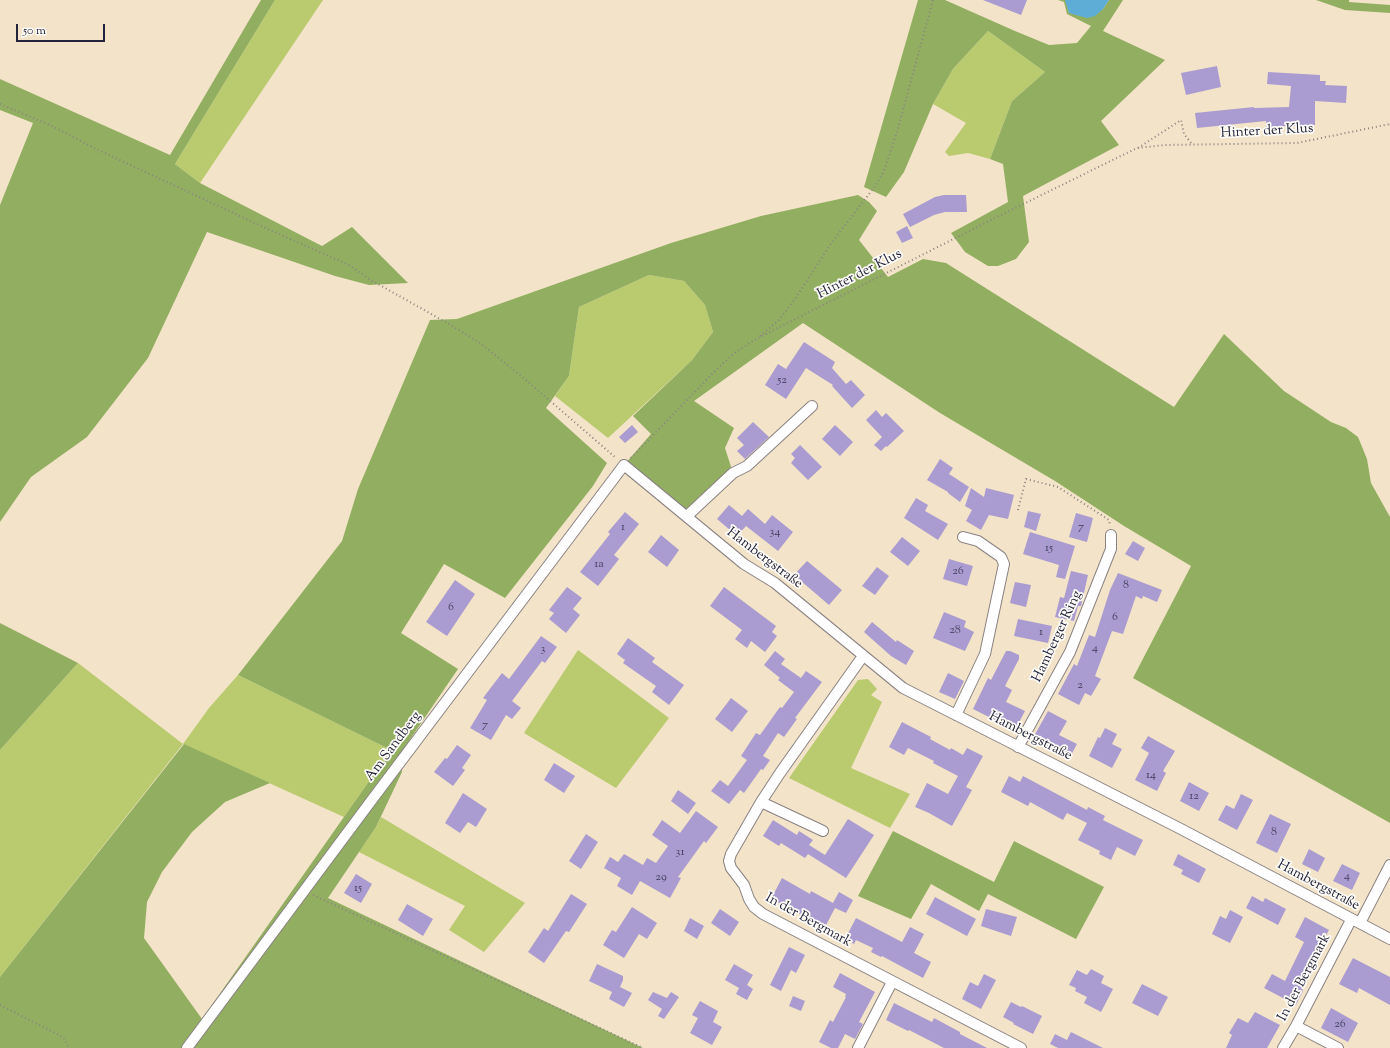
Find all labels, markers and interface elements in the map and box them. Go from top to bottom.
scale bar [18,16,107,42]
text: 50 m [23,22,46,40]
street label: Hinter der Klus [1220,121,1314,143]
street label: Hinter der Klus [815,246,905,304]
house number: 52 [777,374,787,388]
house number: 1 [621,521,625,535]
house number: 7 [1078,521,1084,535]
street label: Hambergstraße [723,525,805,593]
house number: 34 [770,526,780,540]
house number: 15 [1045,542,1053,556]
house number: 1a [594,558,604,572]
house number: 26 [952,565,964,579]
house number: 8 [1123,579,1129,593]
street label: Hamberger Ring [1029,589,1087,685]
house number: 6 [448,601,454,615]
house number: 6 [1112,611,1118,625]
house number: 28 [949,624,961,638]
house number: 1 [1039,626,1043,640]
house number: 4 [1092,642,1098,656]
house number: 3 [541,643,545,657]
house number: 2 [1077,679,1083,693]
street label: Am Sandberg [362,709,426,785]
street label: Hambergstraße [986,709,1074,765]
house number: 7 [482,719,488,733]
house number: 14 [1146,769,1156,783]
house number: 12 [1189,790,1199,804]
house number: 8 [1271,826,1277,840]
house number: 31 [676,846,684,860]
street label: Hambergstraße [1274,857,1362,915]
house number: 4 [1344,870,1350,884]
house number: 29 [655,871,667,885]
house number: 15 [354,882,362,896]
street label: In der Bergmark [762,890,854,952]
street label: In der Bergmark [1275,931,1335,1025]
house number: 26 [1334,1018,1346,1032]

